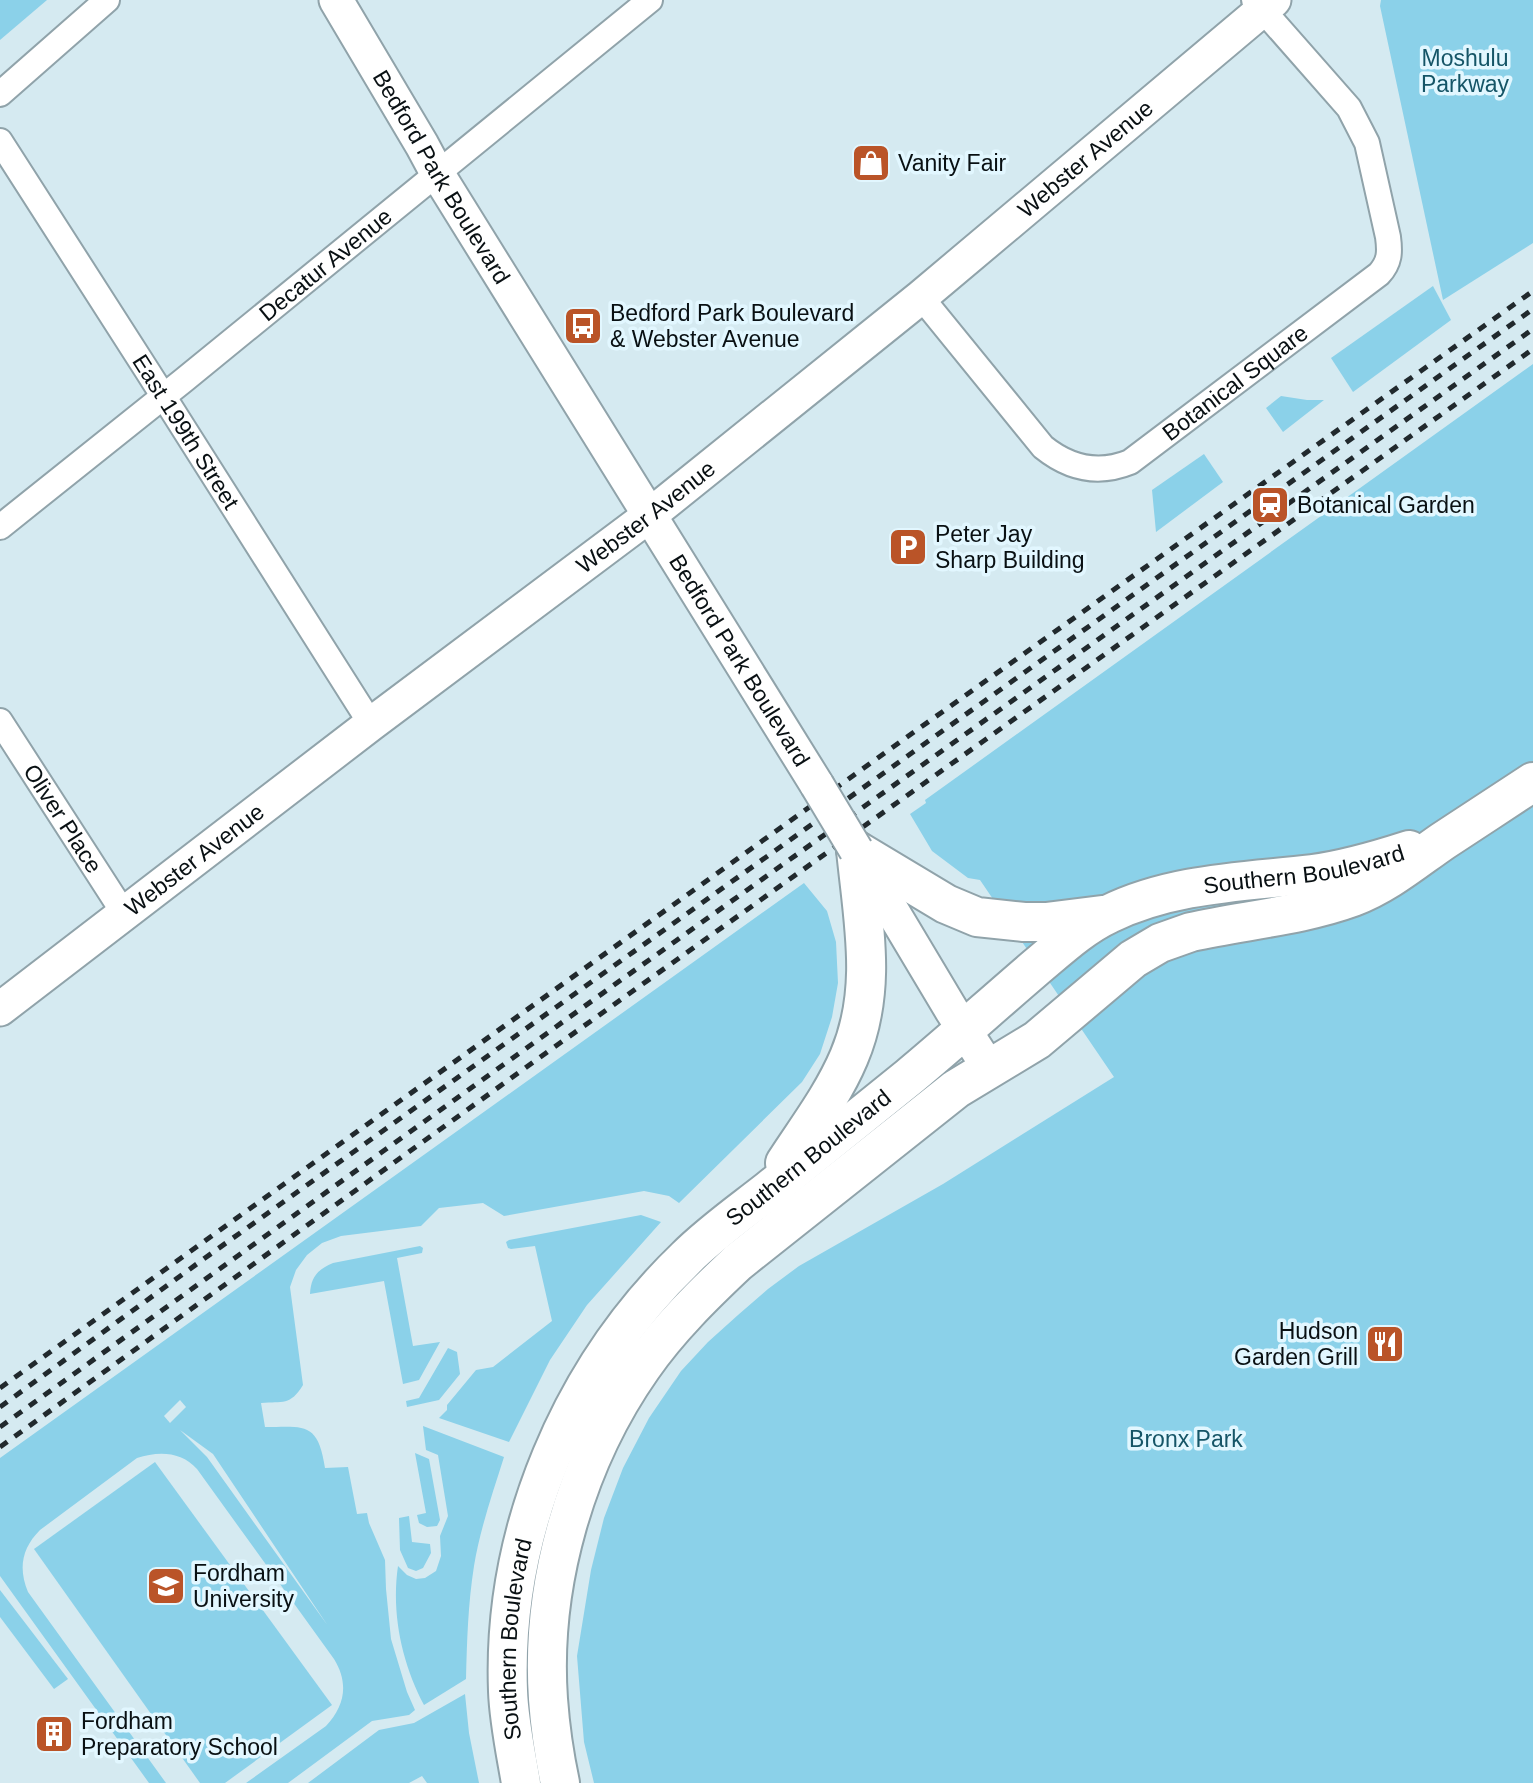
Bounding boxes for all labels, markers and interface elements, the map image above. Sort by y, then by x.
park label: Moshulu Parkway [1421,45,1510,97]
street label: Bedford Park Boulevard [368,65,515,288]
street label: Webster Avenue [1013,95,1158,223]
shop icon: Vanity Fair [850,142,892,184]
place label: Vanity Fair [898,150,1007,176]
street label: Decatur Avenue [254,203,397,326]
place label: Bedford Park Boulevard & Webster Avenue [610,300,854,352]
bus stop icon: Bedford Park Boulevard & Webster Avenue [562,305,604,347]
street label: Botanical Square [1157,320,1313,446]
street label: East 199th Street [127,350,245,514]
street label: Webster Avenue [571,455,720,578]
station icon: Botanical Garden [1249,484,1291,526]
place label: Botanical Garden [1297,492,1475,518]
place label: Peter Jay Sharp Building [935,521,1085,573]
parking icon: Peter Jay Sharp Building [887,526,929,568]
street label: Bedford Park Boulevard [664,550,815,771]
street label: Oliver Place [18,759,107,878]
street label: Webster Avenue [120,798,269,921]
street label: Southern Boulevard [1201,839,1407,899]
street label: Southern Boulevard [721,1084,896,1231]
place label: Hudson Garden Grill [1234,1318,1358,1370]
restaurant icon: Hudson Garden Grill [1364,1323,1406,1365]
park label: Bronx Park [1129,1426,1243,1452]
street label: Southern Boulevard [495,1536,537,1742]
place label: Fordham University [193,1560,294,1612]
school or university icon: Fordham University [145,1565,187,1607]
place label: Fordham Preparatory School [81,1708,278,1760]
building icon: Fordham Preparatory School [33,1713,75,1755]

